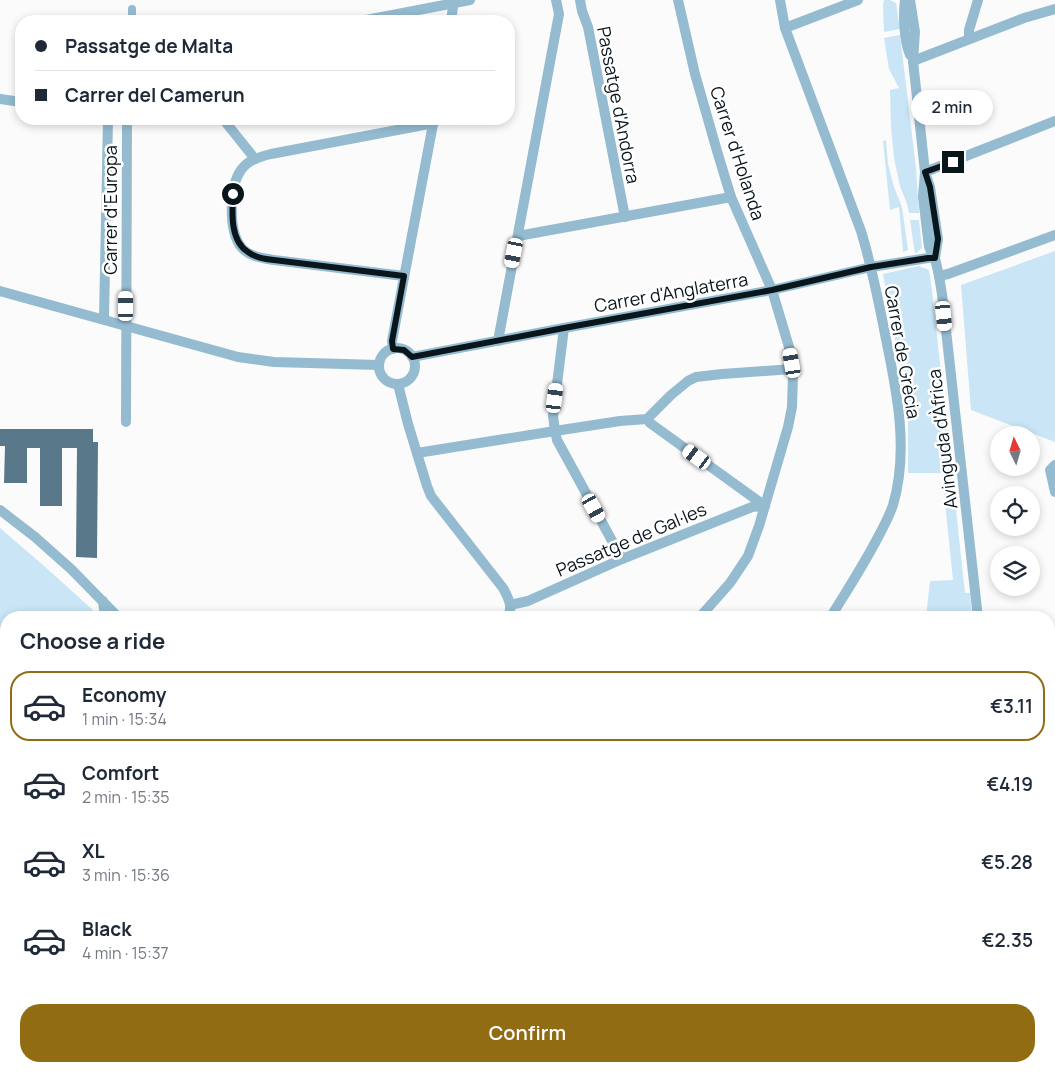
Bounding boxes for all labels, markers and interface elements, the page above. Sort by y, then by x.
street label: Passatge d'Andorra [592,24,646,186]
text: Passatge de Malta [65,33,233,59]
text: Carrer del Camerun [65,82,245,108]
street label: Carrer d'Holanda [705,83,771,223]
callout: 2 min [912,90,994,124]
text: 2 min [932,96,972,118]
street label: Carrer d'Europa [98,145,122,275]
route end [942,151,964,173]
route start [222,183,244,205]
car [503,237,524,269]
street label: Carrer d'Anglaterra [592,267,750,317]
street label: Carrer de Grècia [879,284,927,420]
car [118,291,133,321]
car [934,300,953,332]
car [782,347,801,379]
street label: Avinguda d'Àfrica [922,368,962,510]
car [545,382,564,414]
north arrow [990,426,1040,476]
map controls [990,426,1040,596]
car [680,442,713,472]
button: locate [990,486,1040,536]
car [580,491,607,525]
street label: Passatge de Gal·les [552,496,710,582]
button: layers [990,546,1040,596]
text: Choose a ride [20,626,165,656]
text: Economy [82,682,166,708]
icon: car [22,684,67,729]
text: €3.11 [990,693,1033,719]
text: 1 min · 15:34 [82,708,167,730]
text: Comfort [82,760,159,786]
icon: car [22,762,67,807]
text: €4.19 [987,771,1033,797]
text: 2 min · 15:35 [82,786,170,808]
text: XL [82,838,105,864]
icon: car [22,840,67,885]
text: €5.28 [981,849,1033,875]
text: 3 min · 15:36 [82,864,170,886]
text: Black [82,916,131,942]
icon: car [22,918,67,963]
text: €2.35 [982,927,1033,953]
text: 4 min · 15:37 [82,942,169,964]
button: Confirm [20,1004,1035,1062]

